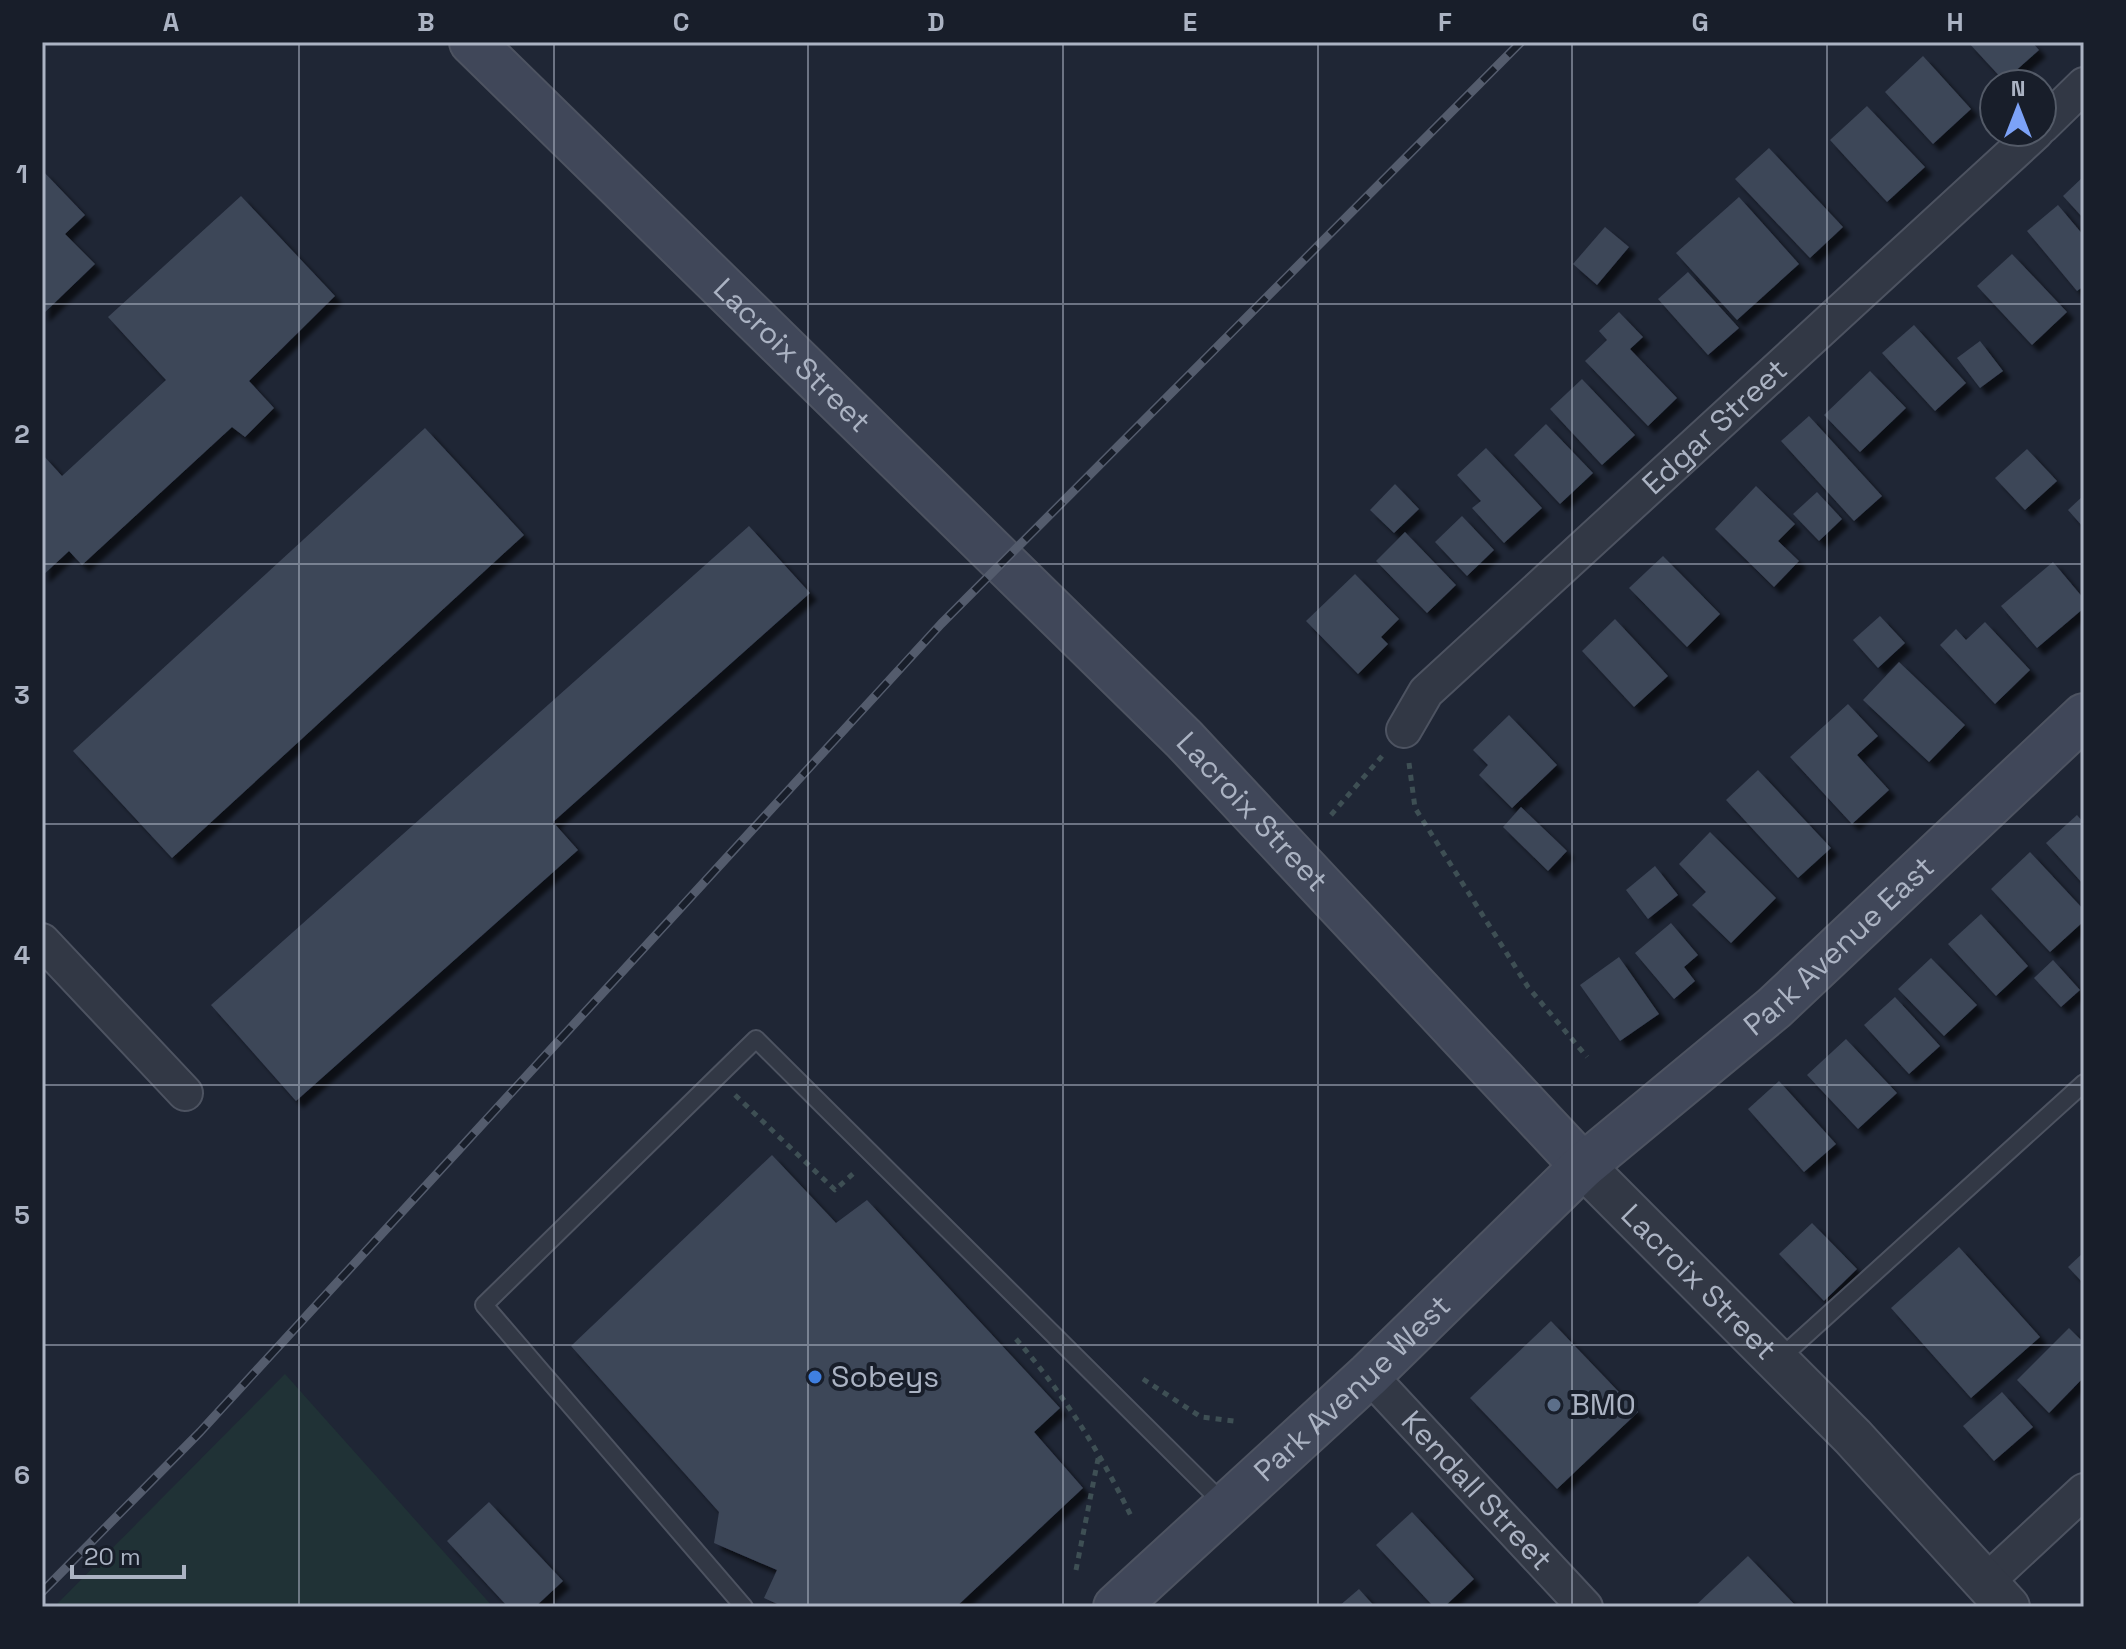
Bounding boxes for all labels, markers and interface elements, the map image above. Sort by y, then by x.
text: A [163,5,180,39]
text: B [417,5,435,39]
text: C [673,5,689,39]
text: D [927,5,945,39]
text: E [1183,5,1197,39]
text: F [1438,5,1452,39]
text: G [1691,5,1709,39]
text: H [1946,5,1964,39]
north arrow [1978,68,2058,148]
text: N [2011,74,2025,102]
text: 1 [16,157,28,191]
street label: Lacroix Street [706,269,879,441]
street label: Edgar Street [1634,350,1795,503]
text: 2 [14,417,30,451]
text: 3 [14,678,30,712]
street label: Lacroix Street [1168,723,1337,900]
street label: Park Avenue East [1735,847,1942,1044]
text: 4 [14,938,30,972]
street label: Lacroix Street [1613,1195,1785,1368]
text: 5 [14,1198,30,1232]
street label: Park Avenue West [1245,1286,1459,1490]
place label: Sobeys [831,1357,939,1396]
marker: Sobeys [806,1368,824,1386]
place label: BMO [1570,1385,1636,1424]
marker: BMO [1545,1396,1563,1414]
street label: Kendall Street [1393,1402,1561,1578]
text: 6 [14,1458,30,1492]
scale bar [72,1529,184,1579]
text: 20 m [84,1541,141,1572]

